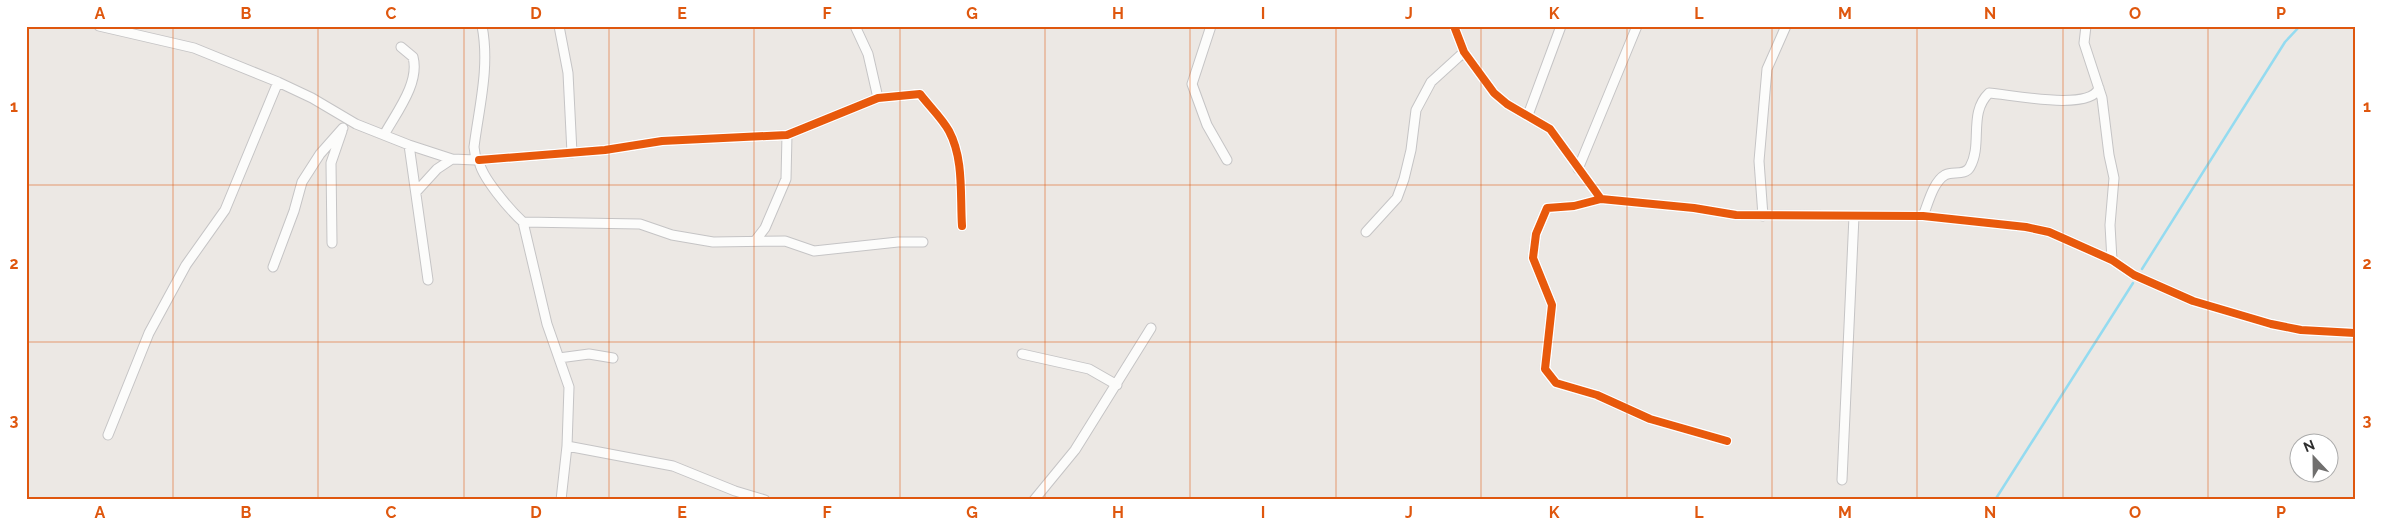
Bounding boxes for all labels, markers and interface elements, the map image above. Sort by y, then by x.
text: A [95,4,106,23]
text: B [241,4,252,23]
text: C [386,4,397,23]
text: D [530,4,542,23]
text: E [677,4,687,23]
text: F [822,4,832,23]
text: G [966,4,978,23]
text: H [1112,4,1124,23]
text: I [1261,4,1265,23]
text: J [1405,4,1413,23]
text: K [1549,4,1560,23]
text: L [1694,4,1704,23]
text: M [1838,4,1852,23]
text: N [1984,4,1996,23]
text: O [2129,4,2141,23]
text: P [2276,4,2286,23]
text: 1 [10,97,18,116]
text: 1 [2363,97,2371,116]
text: 2 [9,254,19,273]
text: 2 [2362,254,2372,273]
text: 3 [10,411,19,430]
text: 3 [2363,411,2372,430]
north arrow [2288,434,2338,484]
text: N [2301,437,2317,455]
text: A [95,503,106,522]
text: B [241,503,252,522]
text: C [386,503,397,522]
text: D [530,503,542,522]
text: E [677,503,687,522]
text: F [822,503,832,522]
text: G [966,503,978,522]
text: H [1112,503,1124,522]
text: I [1261,503,1265,522]
text: J [1405,503,1413,522]
text: K [1549,503,1560,522]
text: L [1694,503,1704,522]
text: M [1838,503,1852,522]
text: N [1984,503,1996,522]
text: O [2129,503,2141,522]
text: P [2276,503,2286,522]

